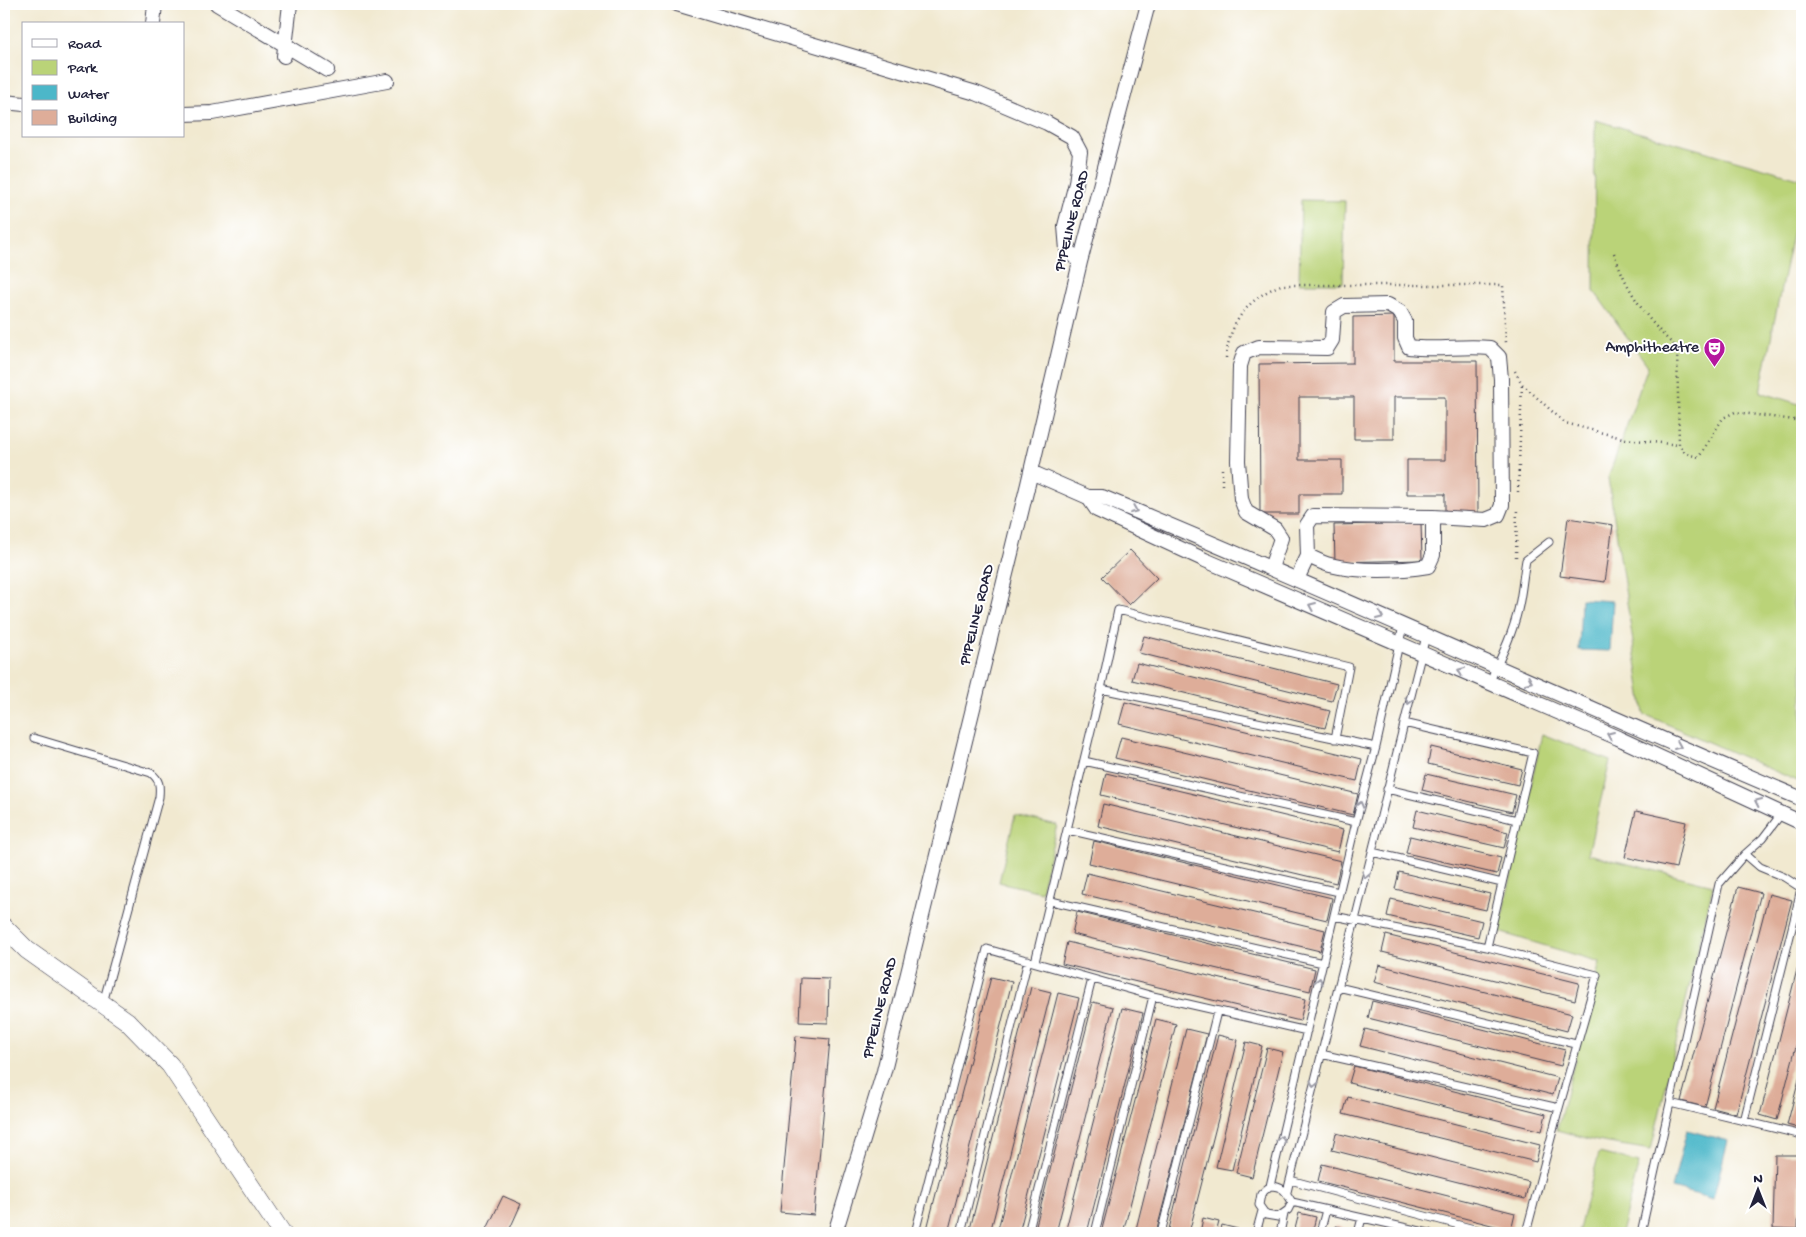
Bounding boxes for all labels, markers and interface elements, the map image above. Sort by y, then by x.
legend [22,22,185,138]
text: Road [68,36,102,54]
text: Park [67,60,98,78]
text: Water [68,86,110,104]
text: Building [67,110,117,128]
street label: PIPELINE ROAD [1051,168,1095,274]
theatre icon: Amphitheatre [1703,336,1727,367]
place label: Amphitheatre [1606,339,1700,358]
one-way arrow [1129,503,1138,514]
street label: PIPELINE ROAD [956,562,1000,668]
one-way arrow [1308,602,1317,613]
one-way arrow [1375,609,1384,620]
one-way arrow [1457,666,1466,677]
one-way arrow [1524,675,1533,686]
one-way arrow [1404,696,1415,705]
one-way arrow [1606,730,1615,741]
one-way arrow [1673,740,1682,751]
one-way arrow [1754,798,1763,809]
one-way arrow [1355,802,1365,810]
one-way arrow [1361,871,1372,880]
street label: PIPELINE ROAD [859,955,903,1061]
one-way arrow [1313,976,1324,985]
one-way arrow [1309,1080,1320,1089]
one-way arrow [1275,1134,1286,1143]
north arrow [1734,1164,1784,1214]
text: N [1753,1171,1763,1188]

